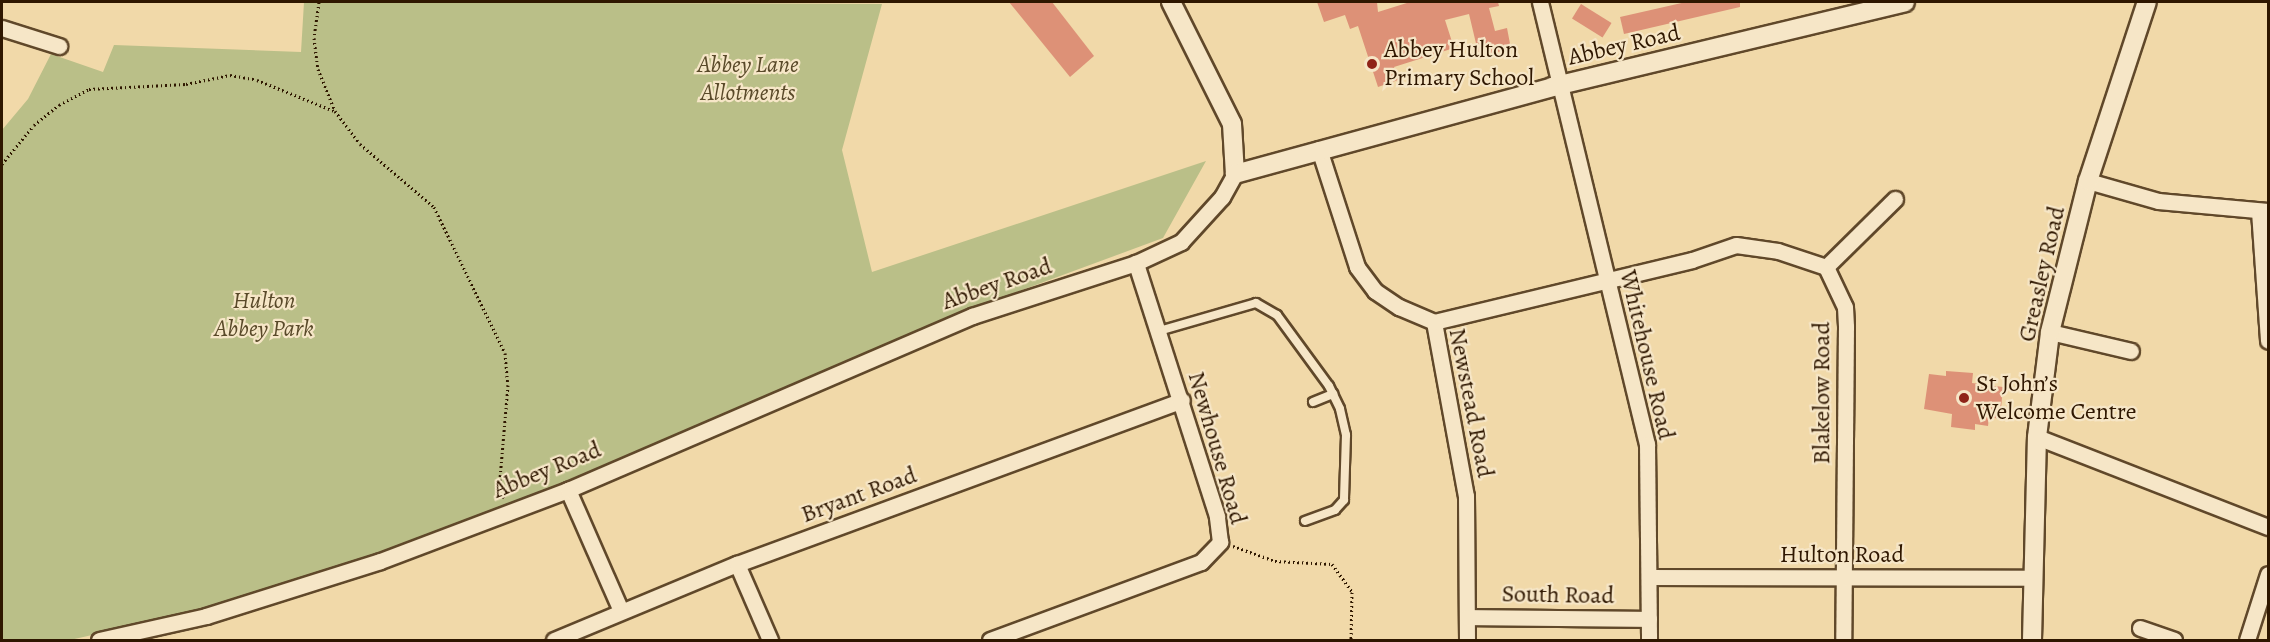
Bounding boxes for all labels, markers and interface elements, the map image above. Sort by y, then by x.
street label: Abbey Road [1565,18,1683,72]
place label: Abbey Hulton Primary School [1384,36,1534,92]
park label: Abbey Lane Allotments [697,51,799,107]
marker: Abbey Hulton Primary School [1365,57,1379,71]
street label: Greasley Road [2012,203,2072,345]
street label: Abbey Road [938,252,1056,316]
street label: Whitehouse Road [1613,267,1681,443]
park label: Hulton Abbey Park [214,287,314,343]
street label: Blakelow Road [1808,322,1836,464]
street label: Newstead Road [1442,326,1500,480]
street label: Newhouse Road [1181,368,1253,528]
place label: St John’s Welcome Centre [1976,370,2136,426]
marker: St John’s Welcome Centre [1957,391,1971,405]
street label: Abbey Road [489,435,605,505]
street label: Bryant Road [797,461,921,529]
street label: Hulton Road [1780,541,1904,569]
street label: South Road [1501,580,1615,610]

